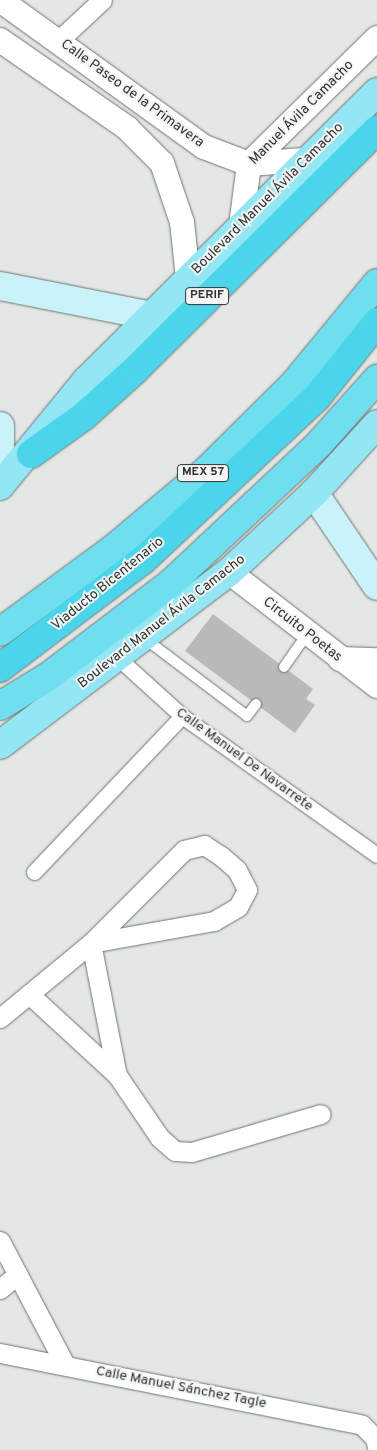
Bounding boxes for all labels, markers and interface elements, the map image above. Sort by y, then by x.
street label: Calle Paseo de la Primavera [57,36,207,152]
street label: Manuel Ávila Camacho [246,57,358,169]
street label: Boulevard Manuel Ávila Camacho [189,120,347,278]
road number: PERIF [184,286,230,306]
road number: MEX 57 [177,463,229,482]
street label: Viaducto Bicentenario [49,534,167,634]
street label: Boulevard Manuel Ávila Camacho [75,551,249,693]
street label: Circuito Poetas [259,594,345,666]
street label: Calle Manuel De Navarrete [172,705,316,815]
street label: Calle Manuel Sánchez Tagle [94,1363,268,1413]

